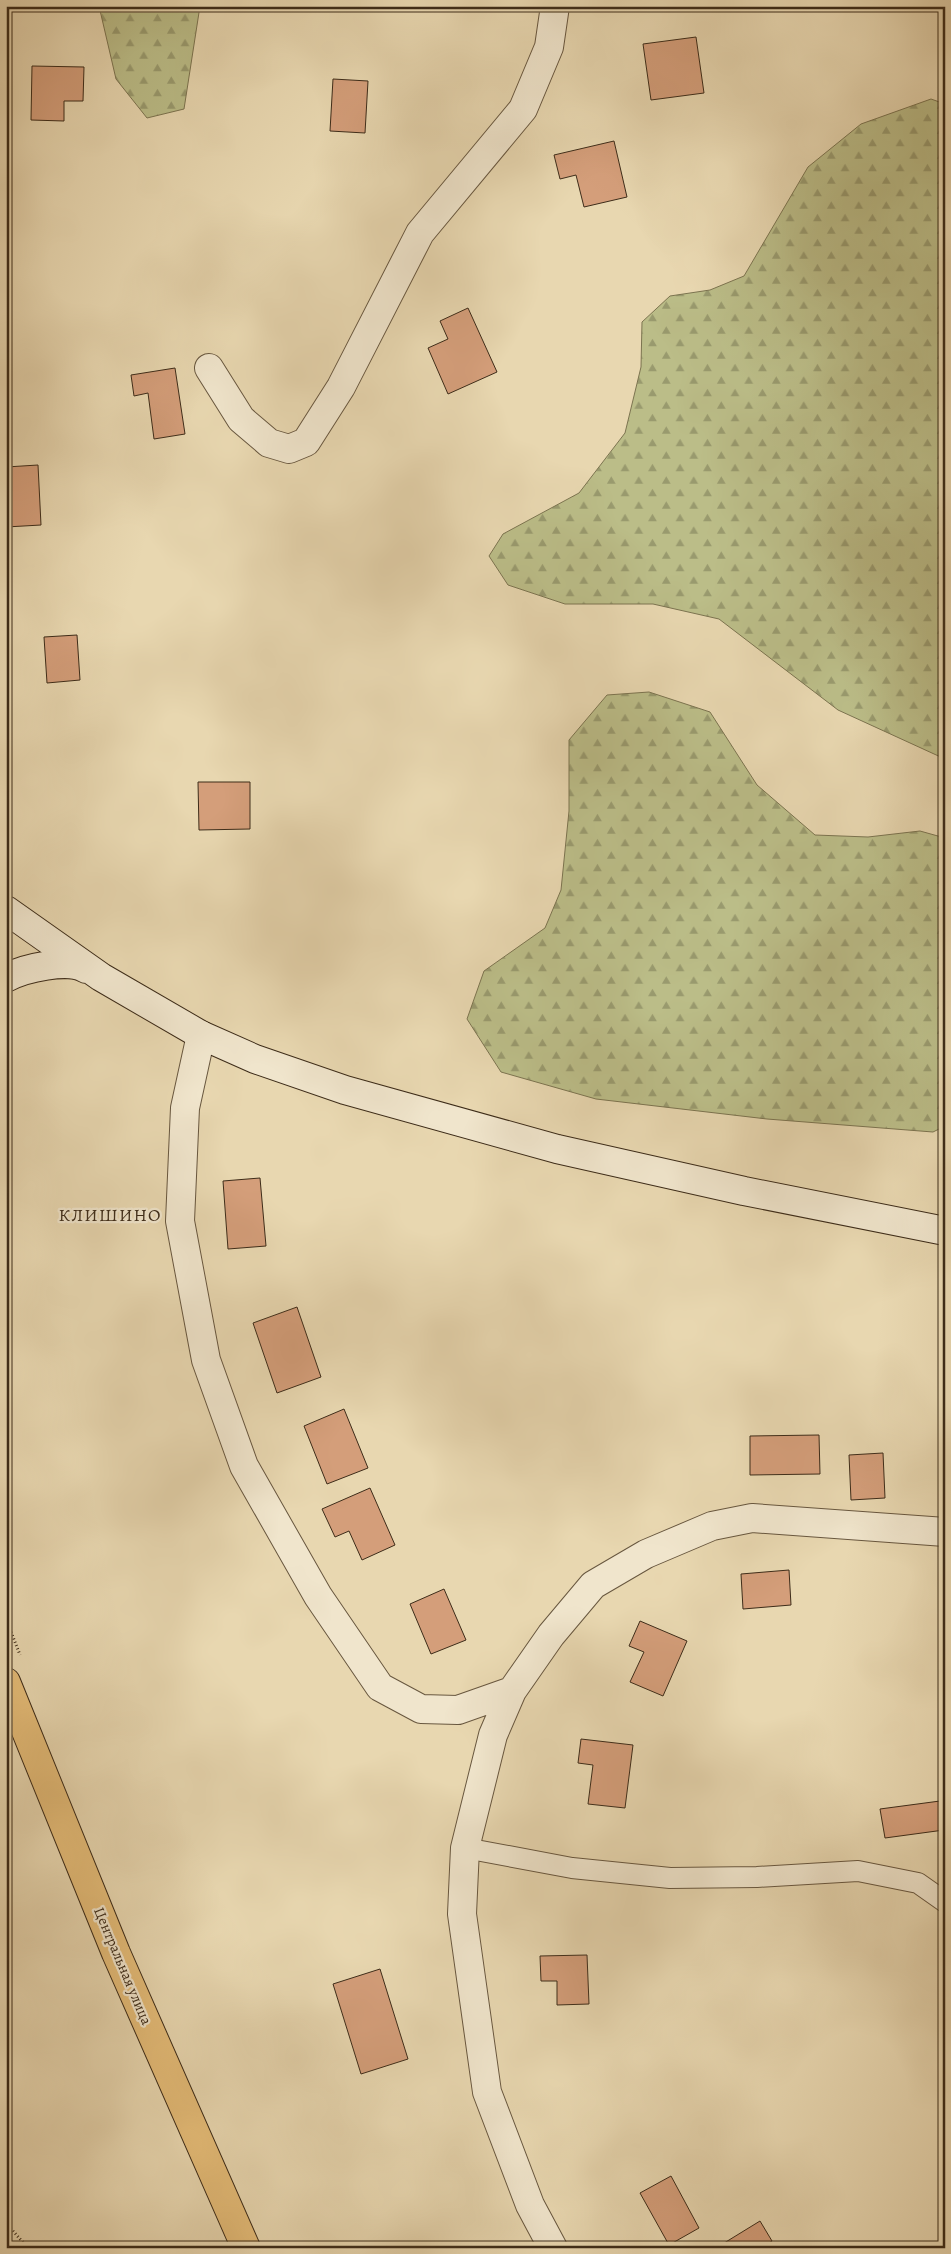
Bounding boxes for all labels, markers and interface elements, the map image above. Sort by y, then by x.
district label: КЛИШИНО [58,1203,162,1227]
street label: Центральная улица [89,1904,157,2028]

